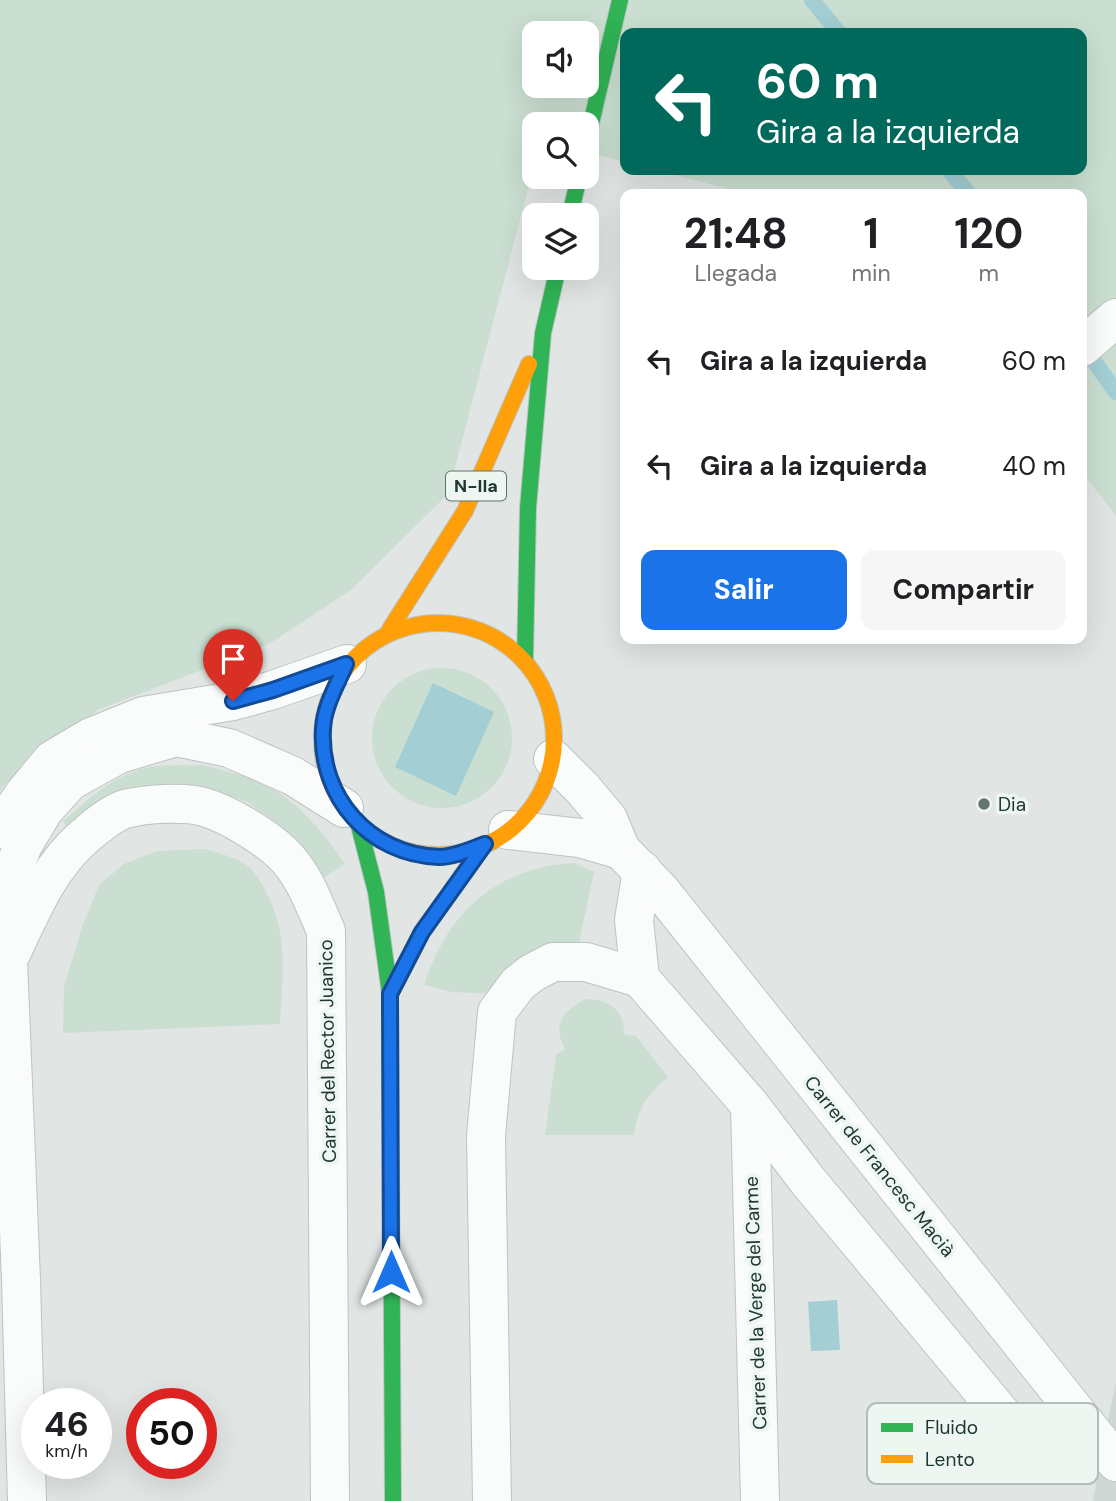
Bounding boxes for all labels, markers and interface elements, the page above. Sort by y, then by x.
map controls [522,21,599,280]
button: sound [522,21,599,98]
text: 60 m [756,49,879,113]
icon: left [641,56,732,147]
text: Gira a la izquierda [756,111,1020,153]
button: search [522,112,599,189]
button: layers [522,203,599,280]
text: 21:48 [684,206,788,261]
text: 1 [863,206,879,261]
text: 120 [954,206,1023,261]
text: Llegada [694,258,777,288]
text: min [851,258,891,288]
text: m [979,258,999,288]
icon: left [641,342,679,380]
text: Gira a la izquierda [700,344,927,378]
text: 60 m [1002,344,1066,378]
icon: left [641,447,679,485]
text: Gira a la izquierda [700,449,927,483]
text: 40 m [1002,449,1066,483]
road number: N-IIa [446,472,506,500]
button: Salir [641,550,847,630]
button: Compartir [861,550,1066,630]
pin [203,629,263,701]
icon: arrive [214,640,252,678]
place label: Dia [998,792,1026,817]
marker: Dia [976,796,992,812]
street label: Carrer del Rector Juanico [313,939,342,1163]
street label: Carrer de Francesc Macià [799,1071,960,1262]
street label: Carrer de la Verge del Carme [739,1176,772,1430]
position arrow [354,1235,428,1309]
speed limit sign: 50 [126,1388,217,1479]
text: 46 [44,1401,89,1447]
legend [867,1403,1098,1484]
text: Fluido [925,1415,978,1440]
text: km/h [45,1439,88,1463]
text: Lento [925,1447,975,1472]

